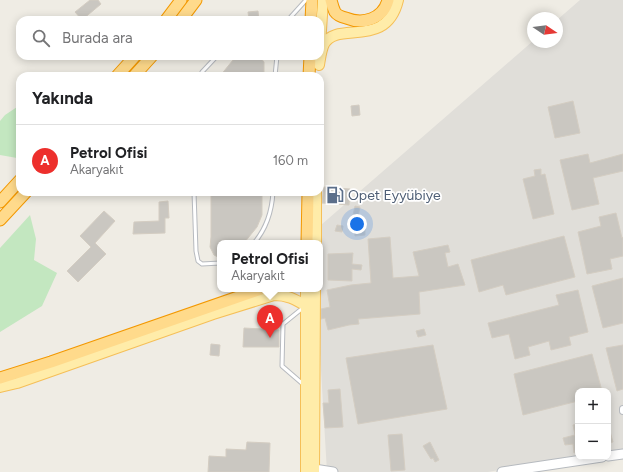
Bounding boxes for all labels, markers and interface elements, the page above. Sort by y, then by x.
north arrow [527,12,563,48]
search box [16,16,324,60]
icon: search [30,27,52,49]
text: Burada ara [62,29,133,47]
text: Yakında [32,88,93,108]
text: Petrol Ofisi [70,144,147,162]
text: A [40,153,50,168]
text: 160 m [273,153,308,168]
text: Akaryakıt [70,162,124,177]
fuel station icon: Opet Eyyübiye [325,185,345,205]
place label: Opet Eyyübiye [348,187,441,204]
your location [347,214,367,234]
popup [217,240,323,292]
text: Petrol Ofisi [231,250,309,268]
text: Akaryakıt [231,268,285,283]
pin: A [257,305,283,338]
map controls [575,388,611,460]
button: + [575,388,611,424]
button: − [575,424,611,460]

